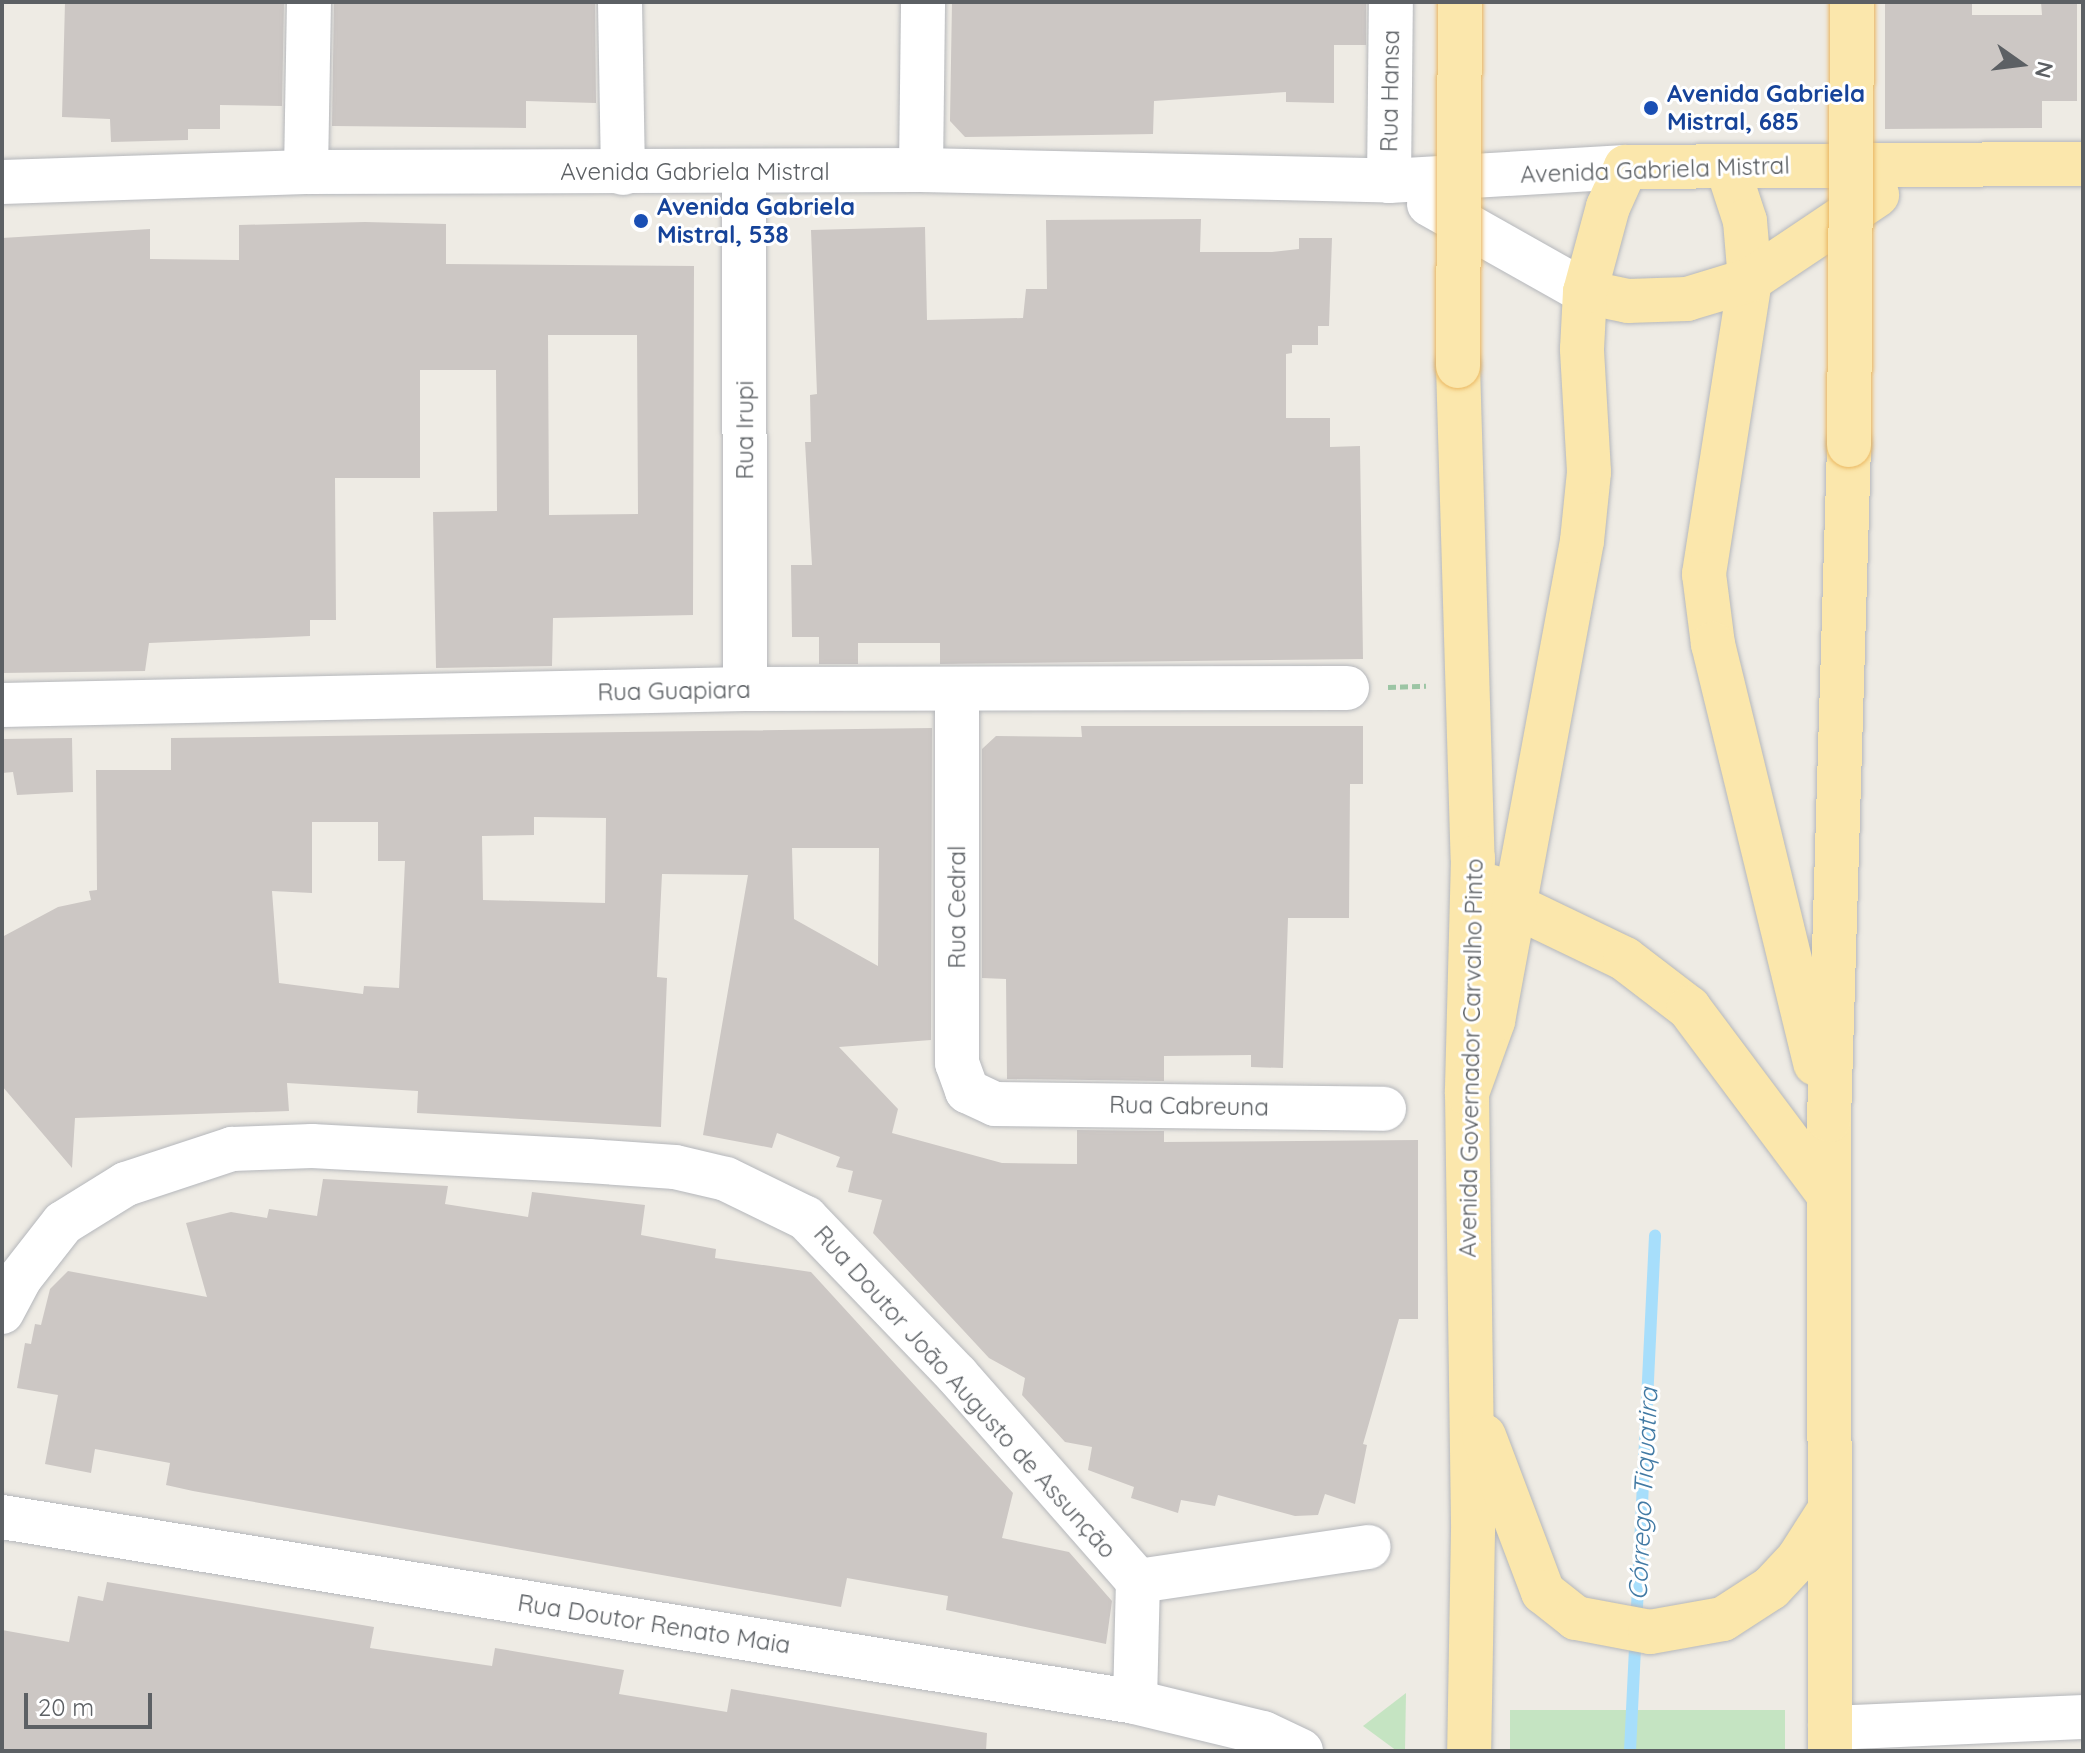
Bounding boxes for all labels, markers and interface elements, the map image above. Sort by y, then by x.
north arrow [1981,24,2061,104]
street label: Rua Hansa [1375,30,1405,152]
text: N [2029,59,2060,81]
place label: Avenida Gabriela Mistral, 685 [1667,80,1865,136]
marker: Avenida Gabriela Mistral, 685 [1642,99,1660,117]
street label: Avenida Gabriela Mistral [1520,151,1790,189]
street label: Avenida Gabriela Mistral [560,158,830,186]
place label: Avenida Gabriela Mistral, 538 [657,193,855,249]
marker: Avenida Gabriela Mistral, 538 [632,212,650,230]
street label: Rua Irupi [731,380,759,480]
street label: Rua Guapiara [597,675,751,707]
street label: Rua Cedral [943,845,971,969]
street label: Avenida Governador Carvalho Pinto [1453,858,1489,1258]
street label: Rua Cabreuna [1109,1090,1269,1122]
street label: Rua Doutor João Augusto de Assunção [808,1220,1122,1564]
water label: Córrego Tiquatira [1622,1387,1664,1601]
street label: Rua Doutor Renato Maia [516,1588,792,1660]
scale bar [28,1677,156,1727]
text: 20 m [38,1692,94,1722]

